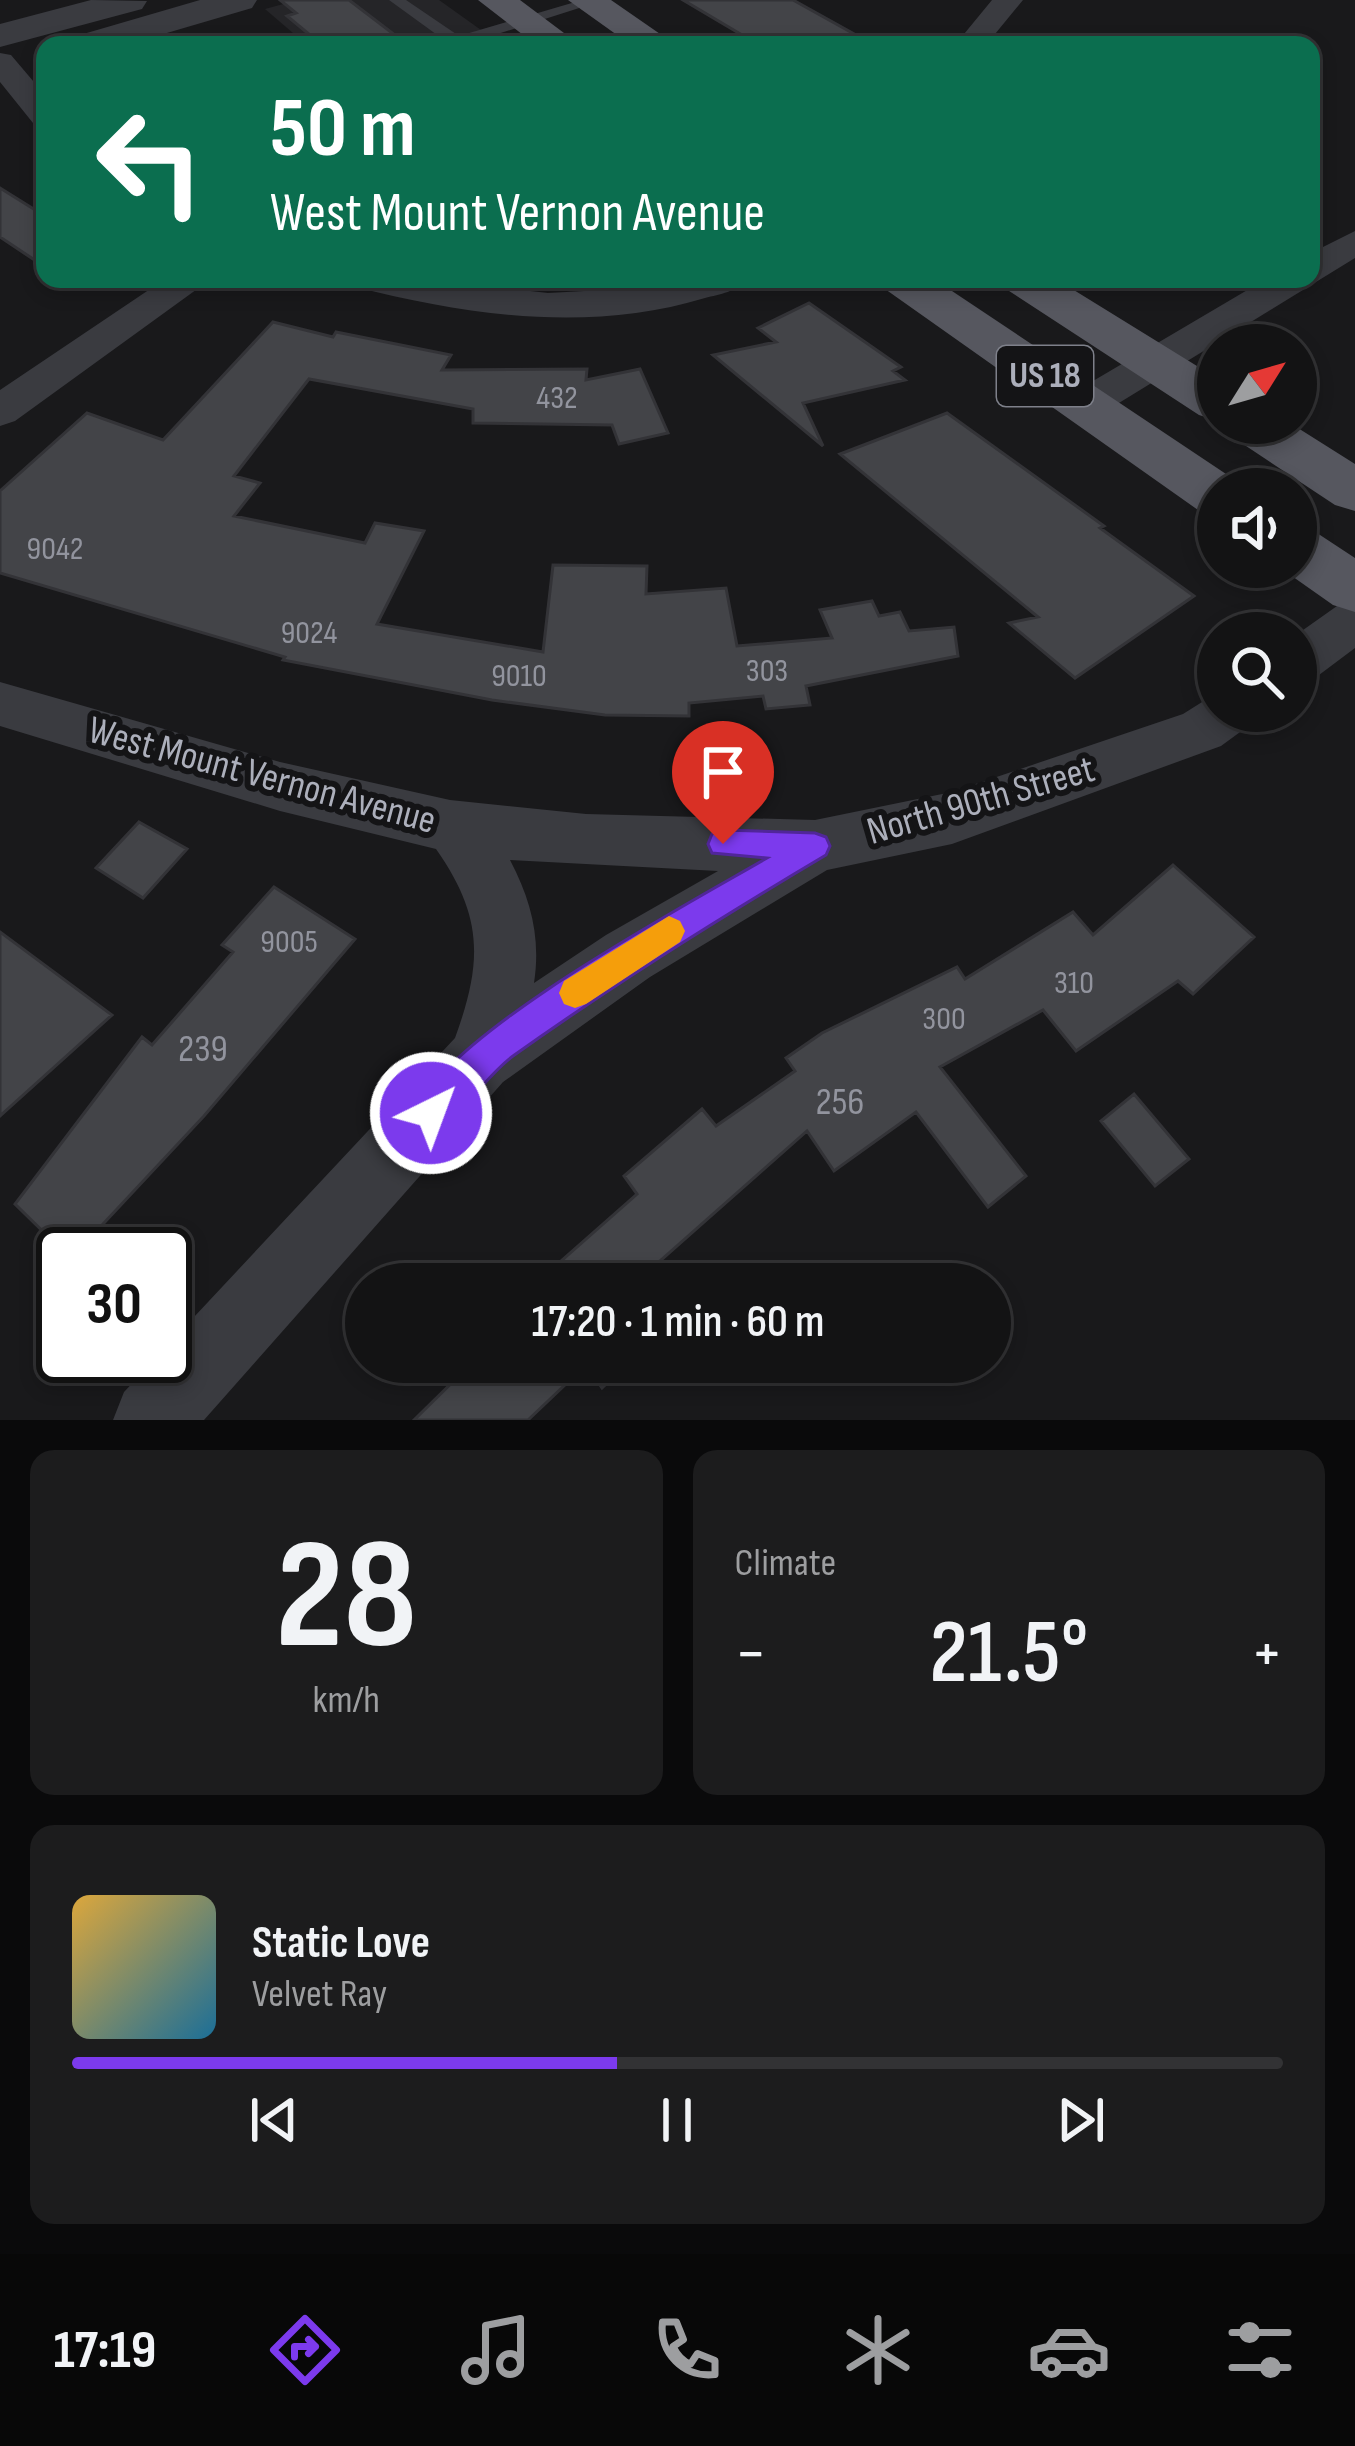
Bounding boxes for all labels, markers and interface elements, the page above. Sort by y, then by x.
text: 50 m [270,79,416,180]
icon: left [72,84,228,240]
text: West Mount Vernon Avenue [270,181,765,246]
north arrow [1197,324,1317,444]
map controls [1197,324,1317,732]
road number: US 18 [997,346,1093,406]
house number: 432 [536,378,578,418]
button: sound [1197,468,1317,588]
house number: 9042 [27,529,83,569]
button: search [1197,612,1317,732]
house number: 9024 [281,613,337,653]
house number: 303 [746,651,788,691]
house number: 9010 [491,656,547,696]
street label: West Mount Vernon Avenue [83,707,441,845]
pin [672,721,774,844]
icon: arrive [690,739,756,805]
street label: North 90th Street [862,746,1100,856]
house number: 9005 [260,922,318,962]
house number: 310 [1054,963,1094,1003]
house number: 300 [922,999,966,1039]
house number: 239 [178,1026,228,1073]
position arrow [368,1050,494,1176]
house number: 256 [816,1079,864,1126]
speed limit sign: 30 [36,1227,192,1383]
text: 17:20 · 1 min · 60 m [532,1295,824,1350]
text: 28 [275,1505,417,1692]
text: Climate [735,1540,836,1587]
text: 21.5° [929,1600,1088,1708]
text: − [735,1615,767,1694]
text: + [1251,1615,1283,1694]
text: km/h [313,1677,380,1724]
text: Static Love [252,1916,430,1971]
text: Velvet Ray [252,1971,387,2018]
icon: previous [241,2087,307,2153]
icon: pause [644,2087,710,2153]
icon: next [1048,2087,1114,2153]
icon: directions [263,2308,347,2392]
icon: music [454,2308,538,2392]
icon: phone [645,2308,729,2392]
icon: climate [836,2308,920,2392]
icon: car [1027,2308,1111,2392]
icon: filters [1218,2308,1302,2392]
text: 17:19 [53,2318,156,2383]

